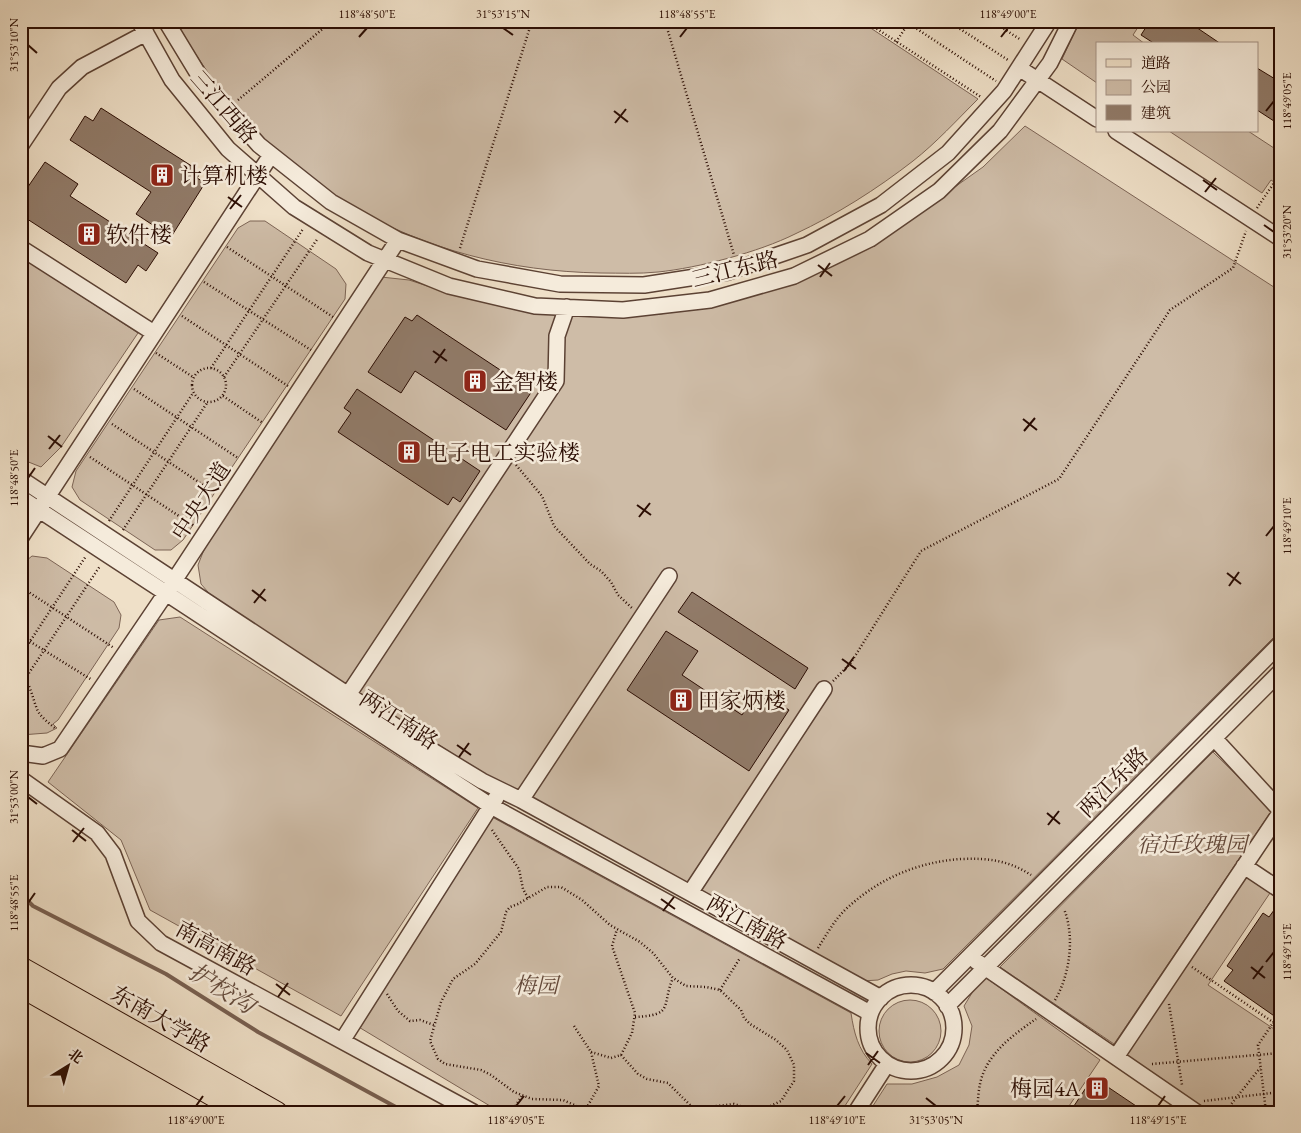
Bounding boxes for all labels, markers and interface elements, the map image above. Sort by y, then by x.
text: 118°48'50"E [339,6,396,22]
text: 31°53'15"N [476,6,530,22]
text: 118°48'55"E [659,6,716,22]
text: 118°49'00"E [980,6,1037,22]
text: 31°53'10"N [6,18,22,72]
legend [1096,42,1258,132]
text: 道路 [1141,53,1171,72]
street label: 三江西路 [184,64,264,150]
text: 118°49'05"E [1279,72,1295,129]
text: 公园 [1141,77,1171,96]
text: 建筑 [1141,103,1171,122]
place label: 计算机楼 [180,161,268,190]
building icon: 计算机楼 [149,162,175,188]
text: 31°53'20"N [1279,205,1295,259]
place label: 软件楼 [106,220,172,249]
building icon: 软件楼 [76,221,102,247]
street label: 三江东路 [689,244,781,294]
place label: 金智楼 [492,367,558,396]
building icon: 金智楼 [462,368,488,394]
place label: 电子电工实验楼 [426,438,580,467]
building icon: 电子电工实验楼 [396,439,422,465]
text: 118°48'50"E [6,449,22,506]
street label: 中央大道 [165,456,237,546]
text: 118°49'10"E [1279,497,1295,554]
street label: 两江南路 [354,684,444,756]
place label: 田家炳楼 [698,686,786,715]
building icon: 田家炳楼 [668,687,694,713]
street label: 两江东路 [1072,741,1154,823]
text: 31°53'00"N [6,770,22,824]
park label: 宿迁玫瑰园 [1137,830,1250,859]
text: 118°48'55"E [6,874,22,931]
street label: 两江南路 [701,888,793,956]
street label: 南高南路 [170,914,262,982]
text: 118°49'15"E [1279,923,1295,980]
water label: 护校沟 [183,956,264,1022]
park label: 梅园 [514,971,561,1000]
street label: 东南大学路 [106,979,216,1059]
north arrow [42,1040,92,1090]
text: 北 [65,1044,87,1067]
place label: 梅园4A [1010,1074,1081,1103]
building icon: 梅园4A [1084,1075,1110,1101]
text: 118°49'00"E [168,1112,225,1128]
text: 118°49'05"E [488,1112,545,1128]
text: 118°49'10"E [809,1112,866,1128]
text: 31°53'05"N [909,1112,963,1128]
text: 118°49'15"E [1130,1112,1187,1128]

